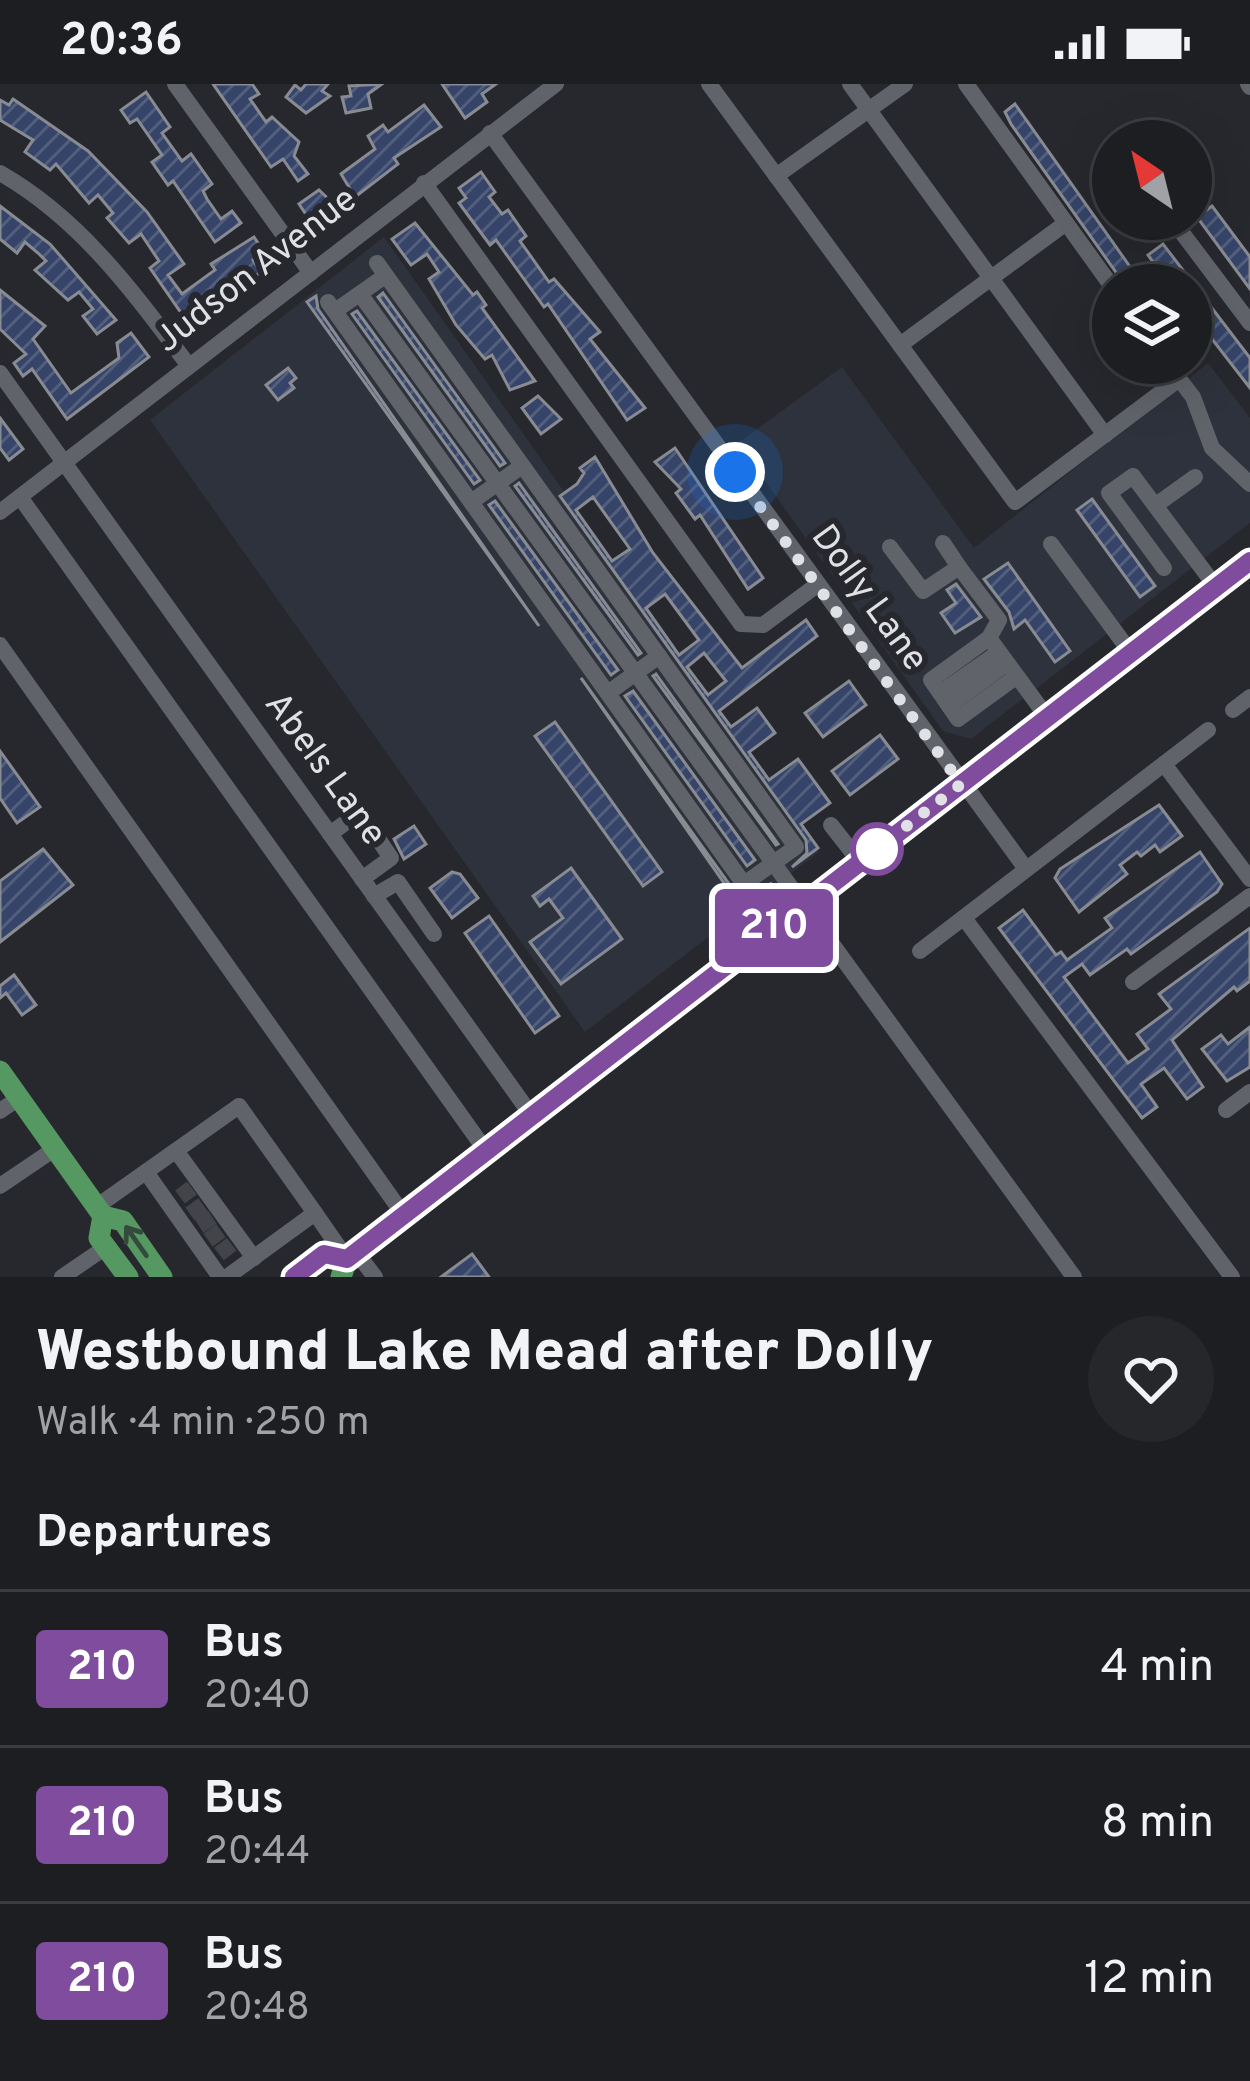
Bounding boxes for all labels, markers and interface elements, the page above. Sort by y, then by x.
text: 20:36 [60,14,183,71]
north arrow [1092,120,1212,240]
map controls [1092,120,1212,384]
street label: Judson Avenue [147,178,367,364]
button: layers [1092,264,1212,384]
your location [705,442,765,502]
street label: Dolly Lane [799,517,937,681]
street label: Abels Lane [253,684,395,856]
unlabelled marker [852,824,902,874]
line badge: 210 [705,889,843,967]
text: 210 [739,901,809,954]
one-way arrow [124,1224,149,1258]
button: heart [1088,1316,1214,1442]
text: Westbound Lake Mead after Dolly [36,1319,933,1391]
text: Walk · 4 min · 250 m [36,1400,369,1449]
text: Departures [36,1506,272,1563]
text: Bus [204,1616,284,1673]
text: 4 min [1101,1640,1214,1697]
text: 210 [67,1642,137,1695]
text: 20:40 [204,1673,311,1722]
text: Bus [204,1772,284,1829]
text: 8 min [1101,1796,1214,1853]
text: 210 [67,1798,137,1851]
text: 20:44 [204,1829,310,1878]
text: Bus [204,1928,284,1985]
text: 12 min [1084,1952,1214,2009]
text: 210 [67,1954,137,2007]
text: 20:48 [204,1985,310,2034]

